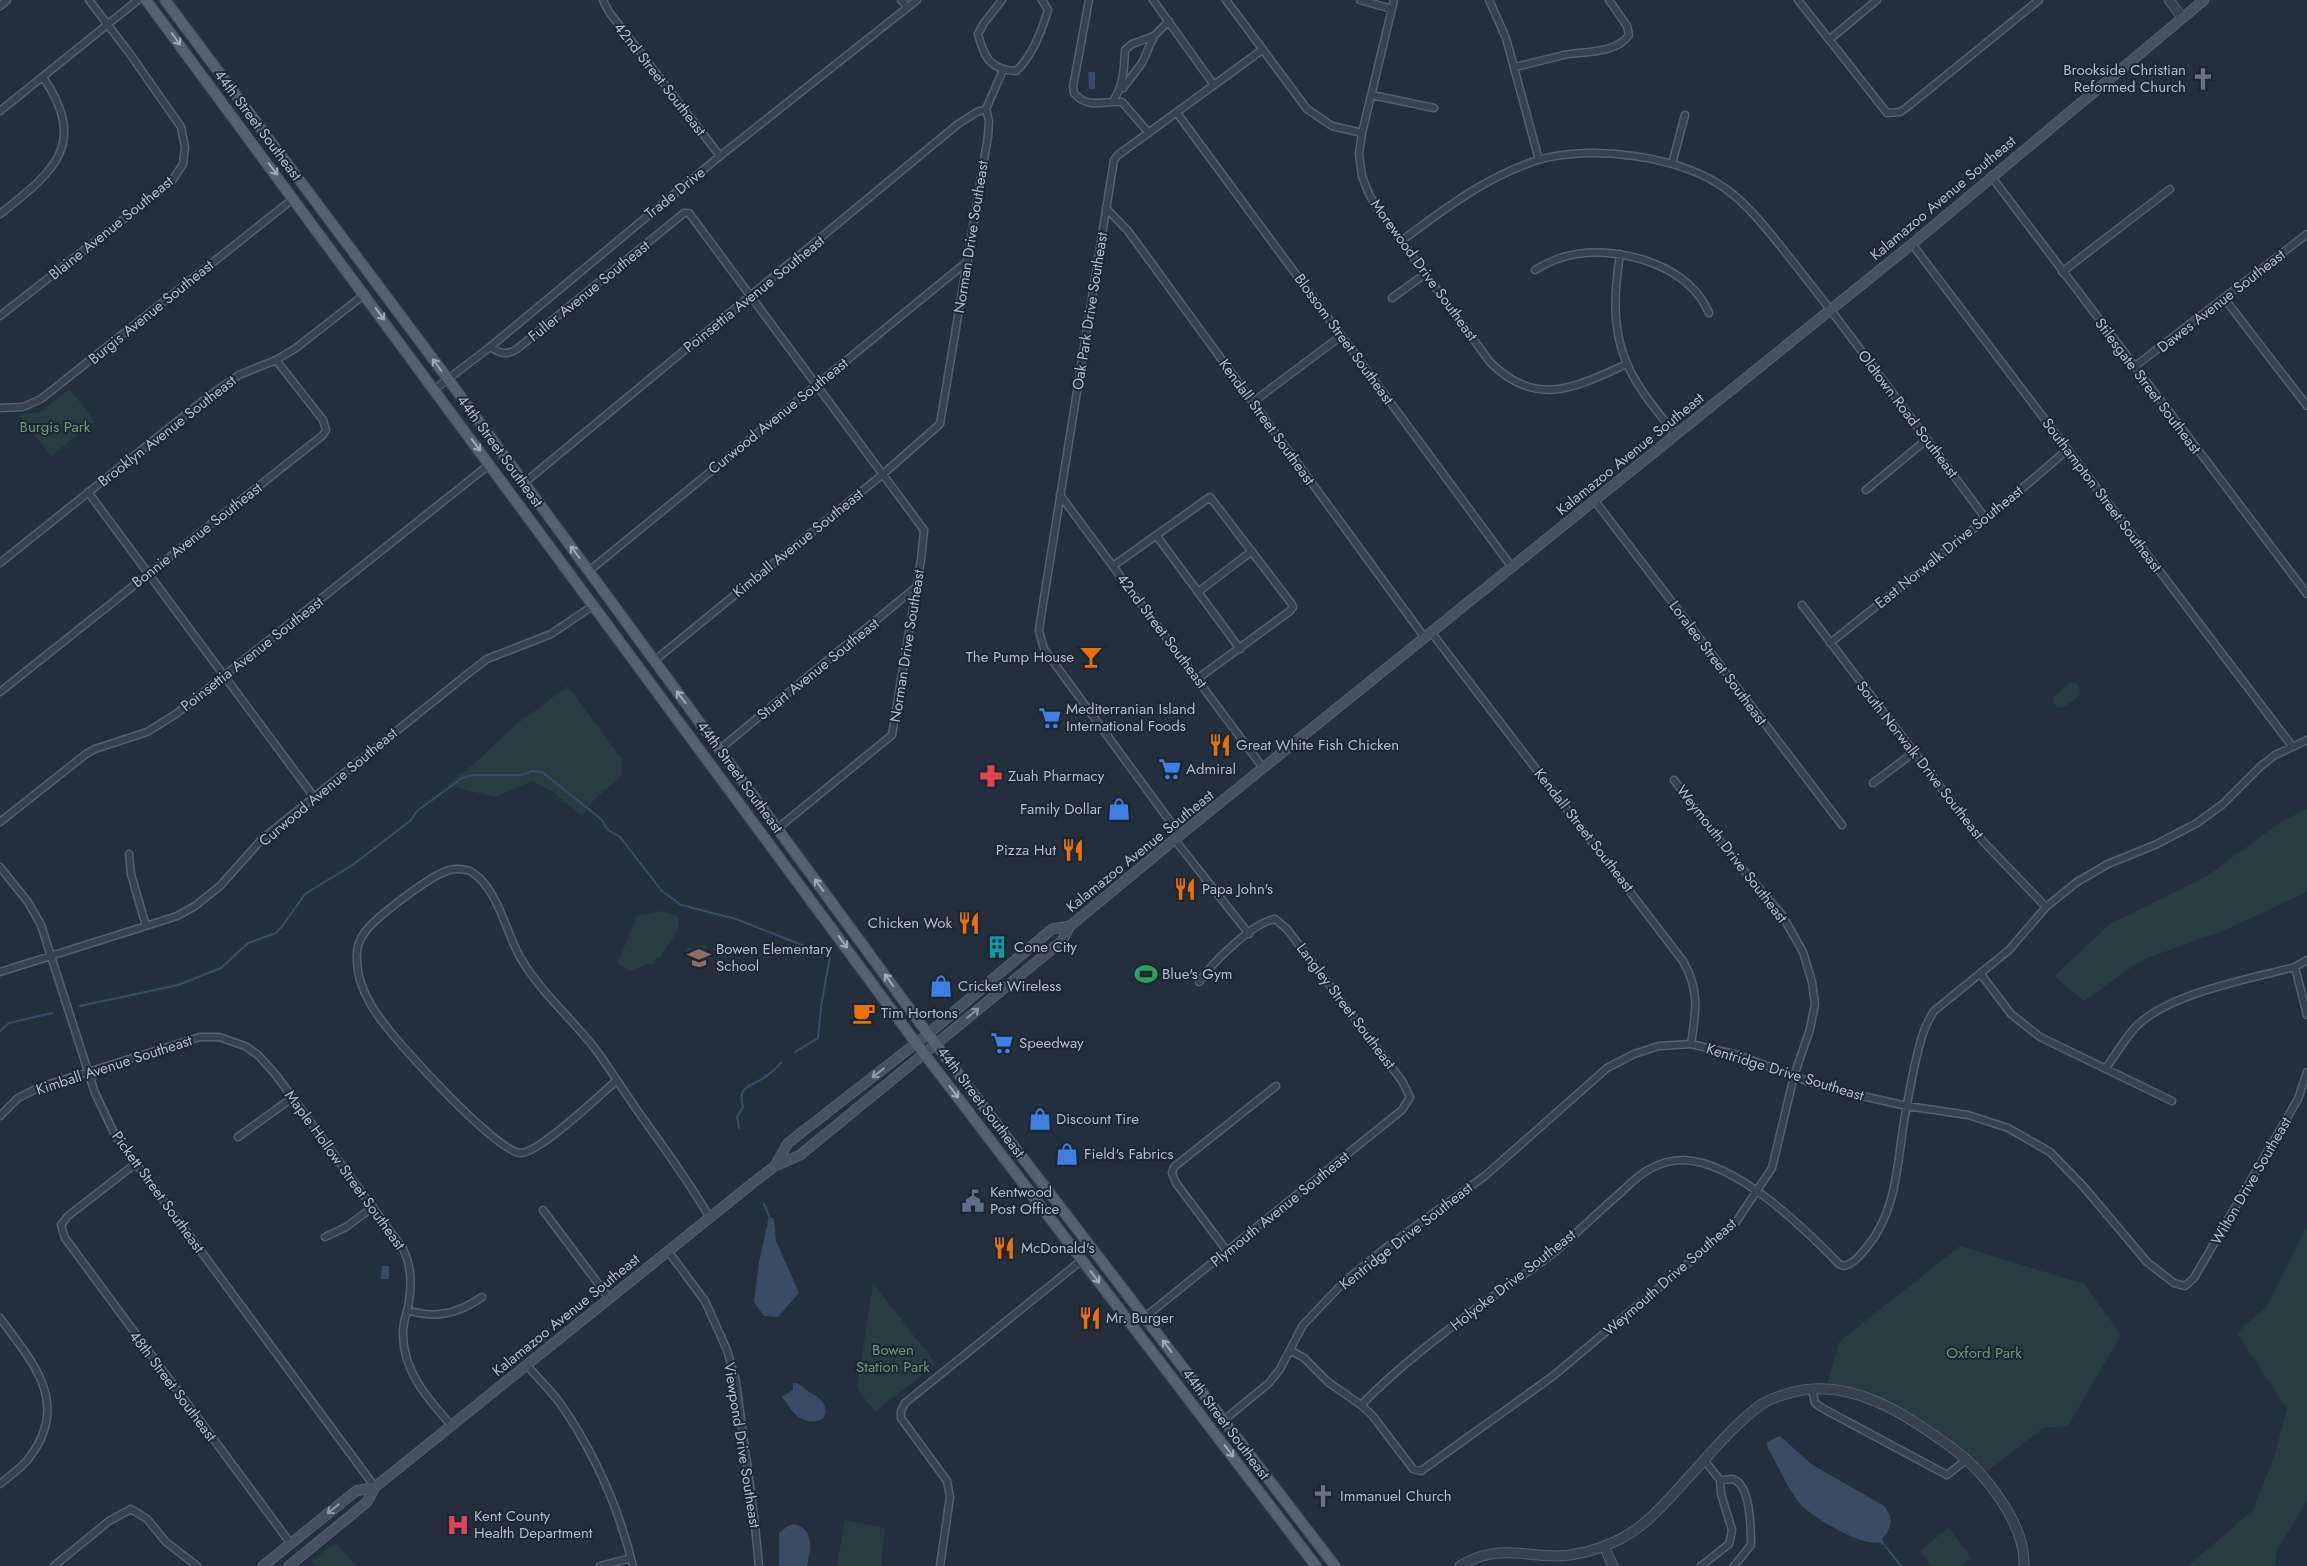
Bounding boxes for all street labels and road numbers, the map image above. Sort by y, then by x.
street label: 42nd Street Southeast [609,18,712,141]
street label: 44th Street Southeast [209,65,307,185]
street label: Kalamazoo Avenue Southeast [1865,130,2021,266]
street label: Norman Drive Southeast [948,159,994,315]
street label: Trade Drive [640,162,710,224]
street label: Blaine Avenue Southeast [44,171,178,285]
street label: Morewood Drive Southeast [1365,195,1483,346]
street label: Poinsettia Avenue Southeast [679,230,830,358]
street label: Oak Park Drive Southeast [1067,230,1113,392]
street label: Fuller Avenue Southeast [523,235,655,347]
street label: Dawes Avenue Southeast [2152,244,2290,358]
street label: Burgis Avenue Southeast [84,254,219,370]
street label: Blossom Street Southeast [1289,269,1399,409]
street label: Stilesgate Street Southeast [2090,313,2207,459]
street label: Oldtown Road Southeast [1853,345,1964,483]
street label: Curwood Avenue Southeast [703,352,853,480]
street label: Kendall Street Southeast [1214,354,1321,490]
street label: Brooklyn Avenue Southeast [93,370,241,492]
street label: Kalamazoo Avenue Southeast [1551,387,1709,521]
street label: 44th Street Southeast [452,390,549,512]
street label: Southampton Street Southeast [2037,413,2168,577]
street label: Bonnie Avenue Southeast [127,477,267,593]
street label: East Norwalk Drive Southeast [1870,480,2028,614]
street label: Kimball Avenue Southeast [728,483,868,603]
street label: Norman Drive Southeast [884,568,930,724]
street label: 42nd Street Southeast [1111,569,1213,693]
street label: Poinsettia Avenue Southeast [176,591,328,717]
street label: Loralee Street Southeast [1664,596,1773,730]
street label: Stuart Avenue Southeast [752,612,884,725]
street label: South Norwalk Drive Southeast [1851,676,1989,844]
street label: 44th Street Southeast [692,716,789,838]
street label: Curwood Avenue Southeast [254,722,402,852]
street label: Kendall Street Southeast [1529,764,1640,897]
street label: Weymouth Drive Southeast [1671,780,1793,928]
street label: Kalamazoo Avenue Southeast [1061,784,1219,918]
street label: Langley Street Southeast [1291,938,1401,1074]
street label: Kimball Avenue Southeast [33,1029,195,1101]
street label: Kentridge Drive Southeast [1703,1038,1867,1107]
street label: 44th Street Southeast [932,1042,1030,1162]
street label: Maple Hollow Street Southeast [279,1086,411,1255]
street label: Wilton Drive Southeast [2205,1113,2297,1249]
street label: Pickett Street Southeast [106,1127,210,1258]
street label: Plymouth Avenue Southeast [1206,1146,1355,1272]
street label: Kentridge Drive Southeast [1335,1177,1478,1295]
street label: Weymouth Drive Southeast [1599,1213,1742,1341]
street label: Holyoke Drive Southeast [1446,1224,1581,1336]
street label: Kalamazoo Avenue Southeast [487,1248,645,1382]
street label: 48th Street Southeast [124,1326,222,1446]
street label: Viewpond Drive Southeast [718,1361,766,1530]
street label: 44th Street Southeast [1177,1364,1275,1484]

